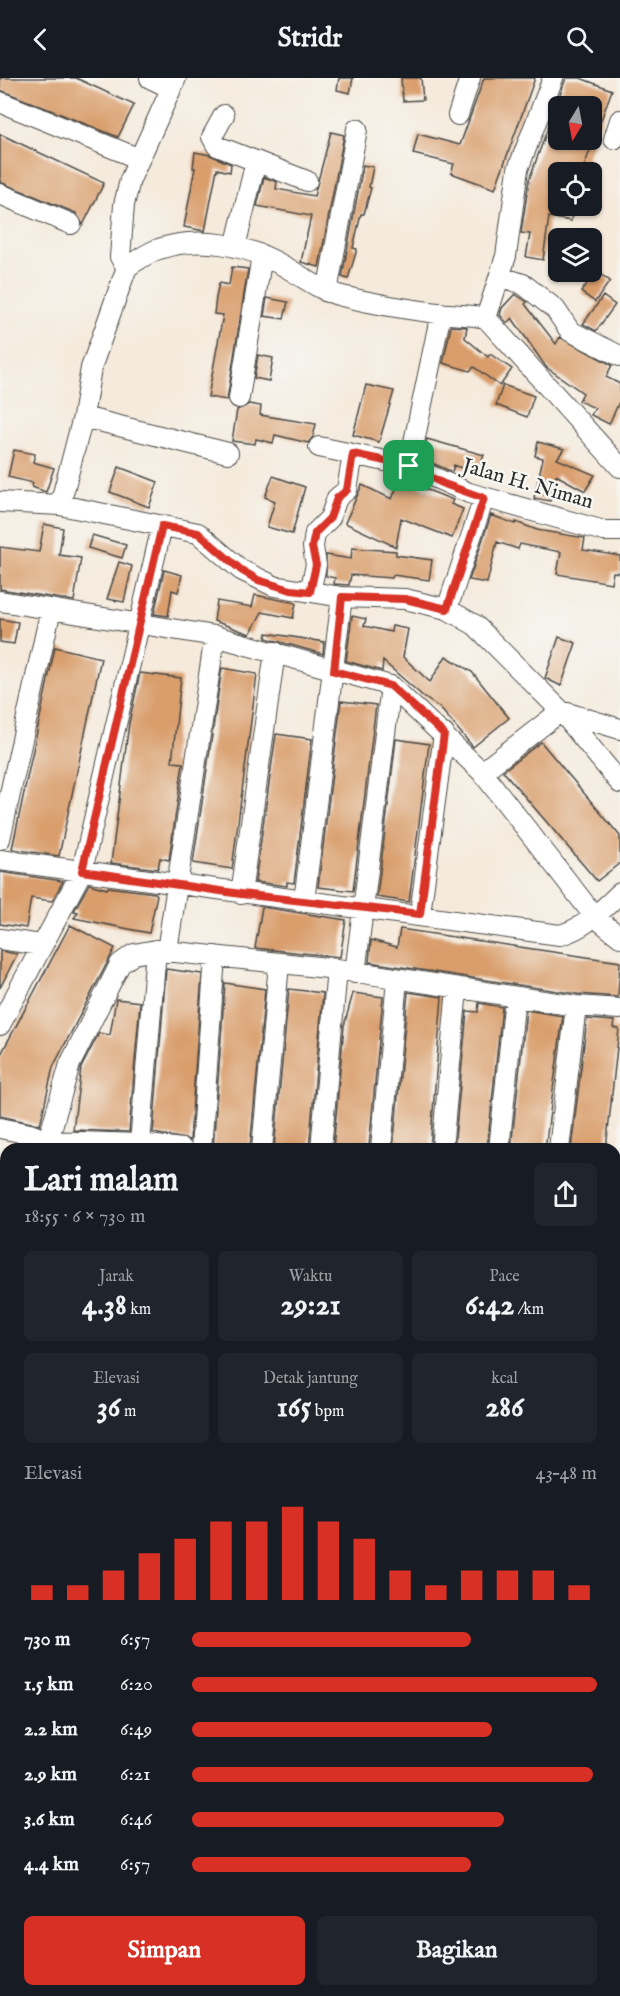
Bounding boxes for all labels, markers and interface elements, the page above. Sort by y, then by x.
text: Stridr [278,22,342,56]
icon: back [24,23,57,56]
icon: search [563,23,596,56]
north arrow [548,96,602,150]
map controls [548,96,602,282]
button: locate [548,162,602,216]
button: layers [548,228,602,282]
pin [383,440,434,491]
icon: arrive [392,449,425,482]
street label: Jalan H. Niman [457,452,596,516]
text: Lari malam [24,1160,178,1202]
button: share [534,1163,597,1226]
text: 18:55 · 6 × 730 m [24,1204,145,1229]
text: Jarak [99,1267,134,1287]
text: Waktu [289,1267,332,1287]
text: Pace [489,1267,520,1287]
text: 4.38 [82,1287,127,1325]
text: 29:21 [280,1287,341,1325]
text: 6:42 [465,1287,514,1325]
text: km [127,1300,151,1320]
text: /km [514,1300,544,1320]
text: Elevasi [93,1369,140,1389]
text: Detak jantung [263,1369,358,1389]
text: kcal [491,1369,518,1389]
text: 36 [97,1389,121,1427]
text: 165 [277,1389,311,1427]
text: 286 [485,1389,524,1427]
text: m [121,1402,136,1422]
text: bpm [311,1402,344,1422]
text: Elevasi [24,1461,82,1486]
text: 43–48 m [536,1461,597,1486]
text: 730 m [24,1627,70,1652]
text: 6:57 [120,1627,150,1652]
text: 1.5 km [24,1672,74,1697]
text: 6:20 [120,1672,153,1697]
text: 2.2 km [24,1717,78,1742]
text: 6:49 [120,1717,152,1742]
text: 2.9 km [24,1762,77,1787]
text: 6:21 [120,1762,151,1787]
text: 3.6 km [24,1807,75,1832]
text: 6:46 [120,1807,152,1832]
text: 4.4 km [24,1852,79,1877]
text: 6:57 [120,1852,150,1877]
button: Simpan [24,1916,305,1985]
button: Bagikan [317,1916,597,1985]

